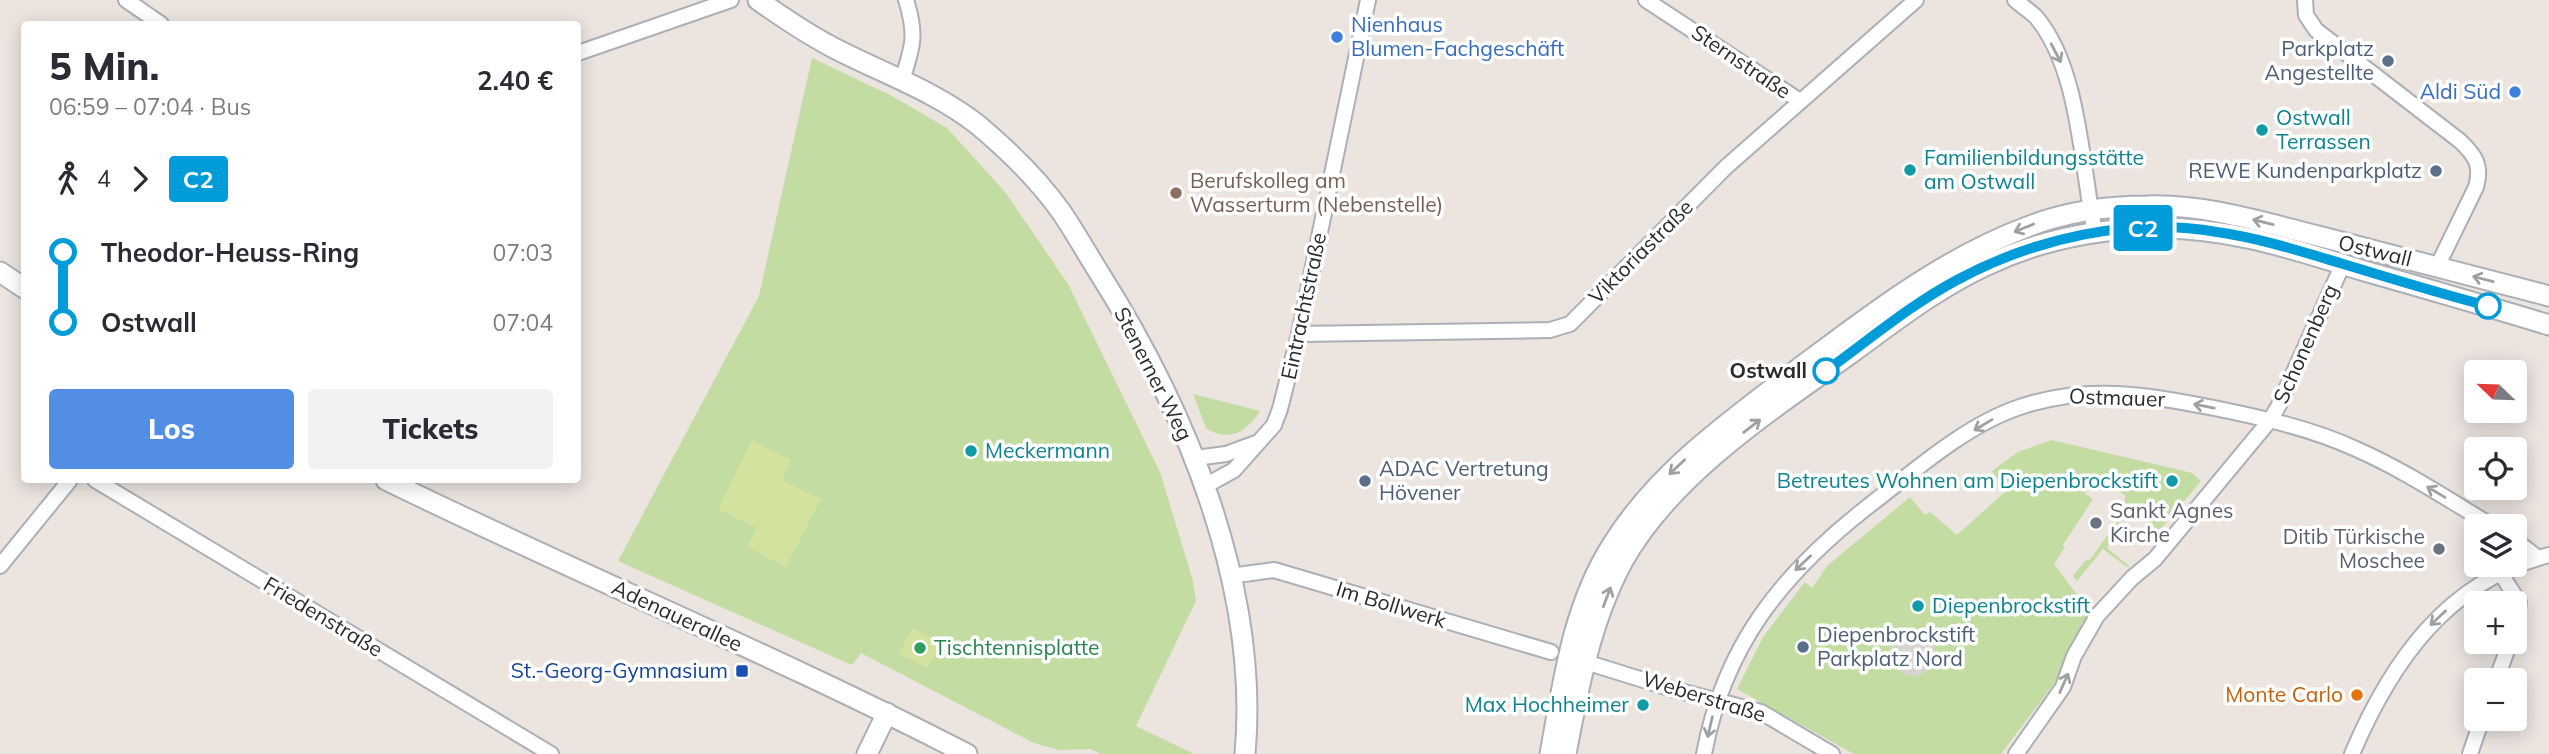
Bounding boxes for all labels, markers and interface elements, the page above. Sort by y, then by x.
place label: Nienhaus Blumen-Fachgeschäft [1351,11,1564,61]
street label: Sternstraße [1687,18,1796,104]
marker: Nienhaus Blumen-Fachgeschäft [1329,29,1345,45]
place label: Parkplatz Angestellte [2265,35,2374,85]
text: 5 Min. [49,42,159,90]
one-way arrow [2050,43,2064,63]
marker: Parkplatz Angestellte [2380,53,2396,69]
text: 2.40 € [477,64,553,97]
place label: Aldi Süd [2420,78,2501,104]
marker: Aldi Süd [2507,84,2523,100]
text: 06:59 – 07:04 · Bus [49,92,251,121]
place label: Ostwall Terrassen [2276,104,2371,154]
marker: Ostwall Terrassen [2254,122,2270,138]
place label: Familienbildungsstätte am Ostwall [1924,144,2144,194]
place label: REWE Kundenparkplatz [2188,157,2422,183]
icon: walk [49,160,87,198]
icon: forward [121,160,159,198]
marker: Familienbildungsstätte am Ostwall [1902,162,1918,178]
marker: REWE Kundenparkplatz [2428,163,2444,179]
text: 4 [97,164,111,193]
text: C2 [183,164,214,194]
place label: Berufskolleg am Wasserturm (Nebenstelle) [1190,167,1443,217]
marker: Berufskolleg am Wasserturm (Nebenstelle) [1168,185,1184,201]
street label: Viktoriastraße [1583,194,1698,309]
line badge: C2 [2112,205,2174,251]
text: C2 [2128,213,2158,243]
one-way arrow [2252,215,2274,228]
one-way arrow [2014,223,2036,236]
street label: Ostwall [2336,228,2415,272]
street label: Eintrachtstraße [1275,230,1331,382]
text: Theodor-Heuss-Ring [101,236,359,269]
text: 07:03 [493,238,553,267]
one-way arrow [2472,271,2494,284]
street label: Schonenberg [2267,280,2343,407]
unlabelled marker [2475,293,2501,319]
street label: Stenerner Weg [1109,303,1199,445]
text: Ostwall [101,306,197,339]
text: 07:04 [493,308,553,337]
place label: Ostwall [1730,357,1807,383]
marker: Ostwall [1813,358,1839,384]
north arrow [2464,360,2527,424]
map controls [2464,360,2527,731]
street label: Ostmauer [2069,382,2166,412]
button: Los [49,389,294,469]
button: Tickets [308,389,553,469]
one-way arrow [2193,399,2215,413]
one-way arrow [1743,418,1761,434]
one-way arrow [1974,418,1994,432]
place label: Meckermann [985,437,1110,463]
button: locate [2464,437,2527,500]
marker: Meckermann [963,443,979,459]
place label: ADAC Vertretung Hövener [1379,455,1549,505]
one-way arrow [1668,459,1686,475]
place label: Betreutes Wohnen am Diepenbrockstift [1777,467,2158,493]
marker: ADAC Vertretung Hövener [1357,473,1373,489]
marker: Betreutes Wohnen am Diepenbrockstift [2164,473,2180,489]
one-way arrow [2426,485,2446,499]
place label: Sankt Agnes Kirche [2110,497,2234,547]
button: layers [2464,514,2527,577]
marker: Sankt Agnes Kirche [2088,515,2104,531]
place label: Ditib Türkische Moschee [2283,523,2425,573]
marker: Ditib Türkische Moschee [2431,541,2447,557]
one-way arrow [1795,555,1812,572]
street label: Friedenstraße [259,570,388,662]
street label: Adenauerallee [608,574,747,657]
street label: Im Bollwerk [1333,575,1450,633]
one-way arrow [1602,587,1615,609]
button: + [2464,591,2527,654]
place label: Diepenbrockstift [1932,592,2090,618]
marker: Diepenbrockstift [1910,598,1926,614]
one-way arrow [2430,609,2447,626]
place label: Diepenbrockstift Parkplatz Nord [1817,621,1975,671]
place label: Tischtennisplatte [934,634,1099,660]
marker: Diepenbrockstift Parkplatz Nord [1795,639,1811,655]
marker: Tischtennisplatte [912,640,928,656]
place label: St.-Georg-Gymnasium [511,657,728,683]
marker: St.-Georg-Gymnasium [734,663,750,679]
street label: Weberstraße [1639,665,1769,727]
button: − [2464,668,2527,731]
one-way arrow [2058,673,2071,694]
place label: Monte Carlo [2225,681,2343,707]
marker: Monte Carlo [2349,687,2365,703]
place label: Max Hochheimer [1465,691,1629,717]
marker: Max Hochheimer [1635,697,1651,713]
one-way arrow [1702,715,1716,738]

